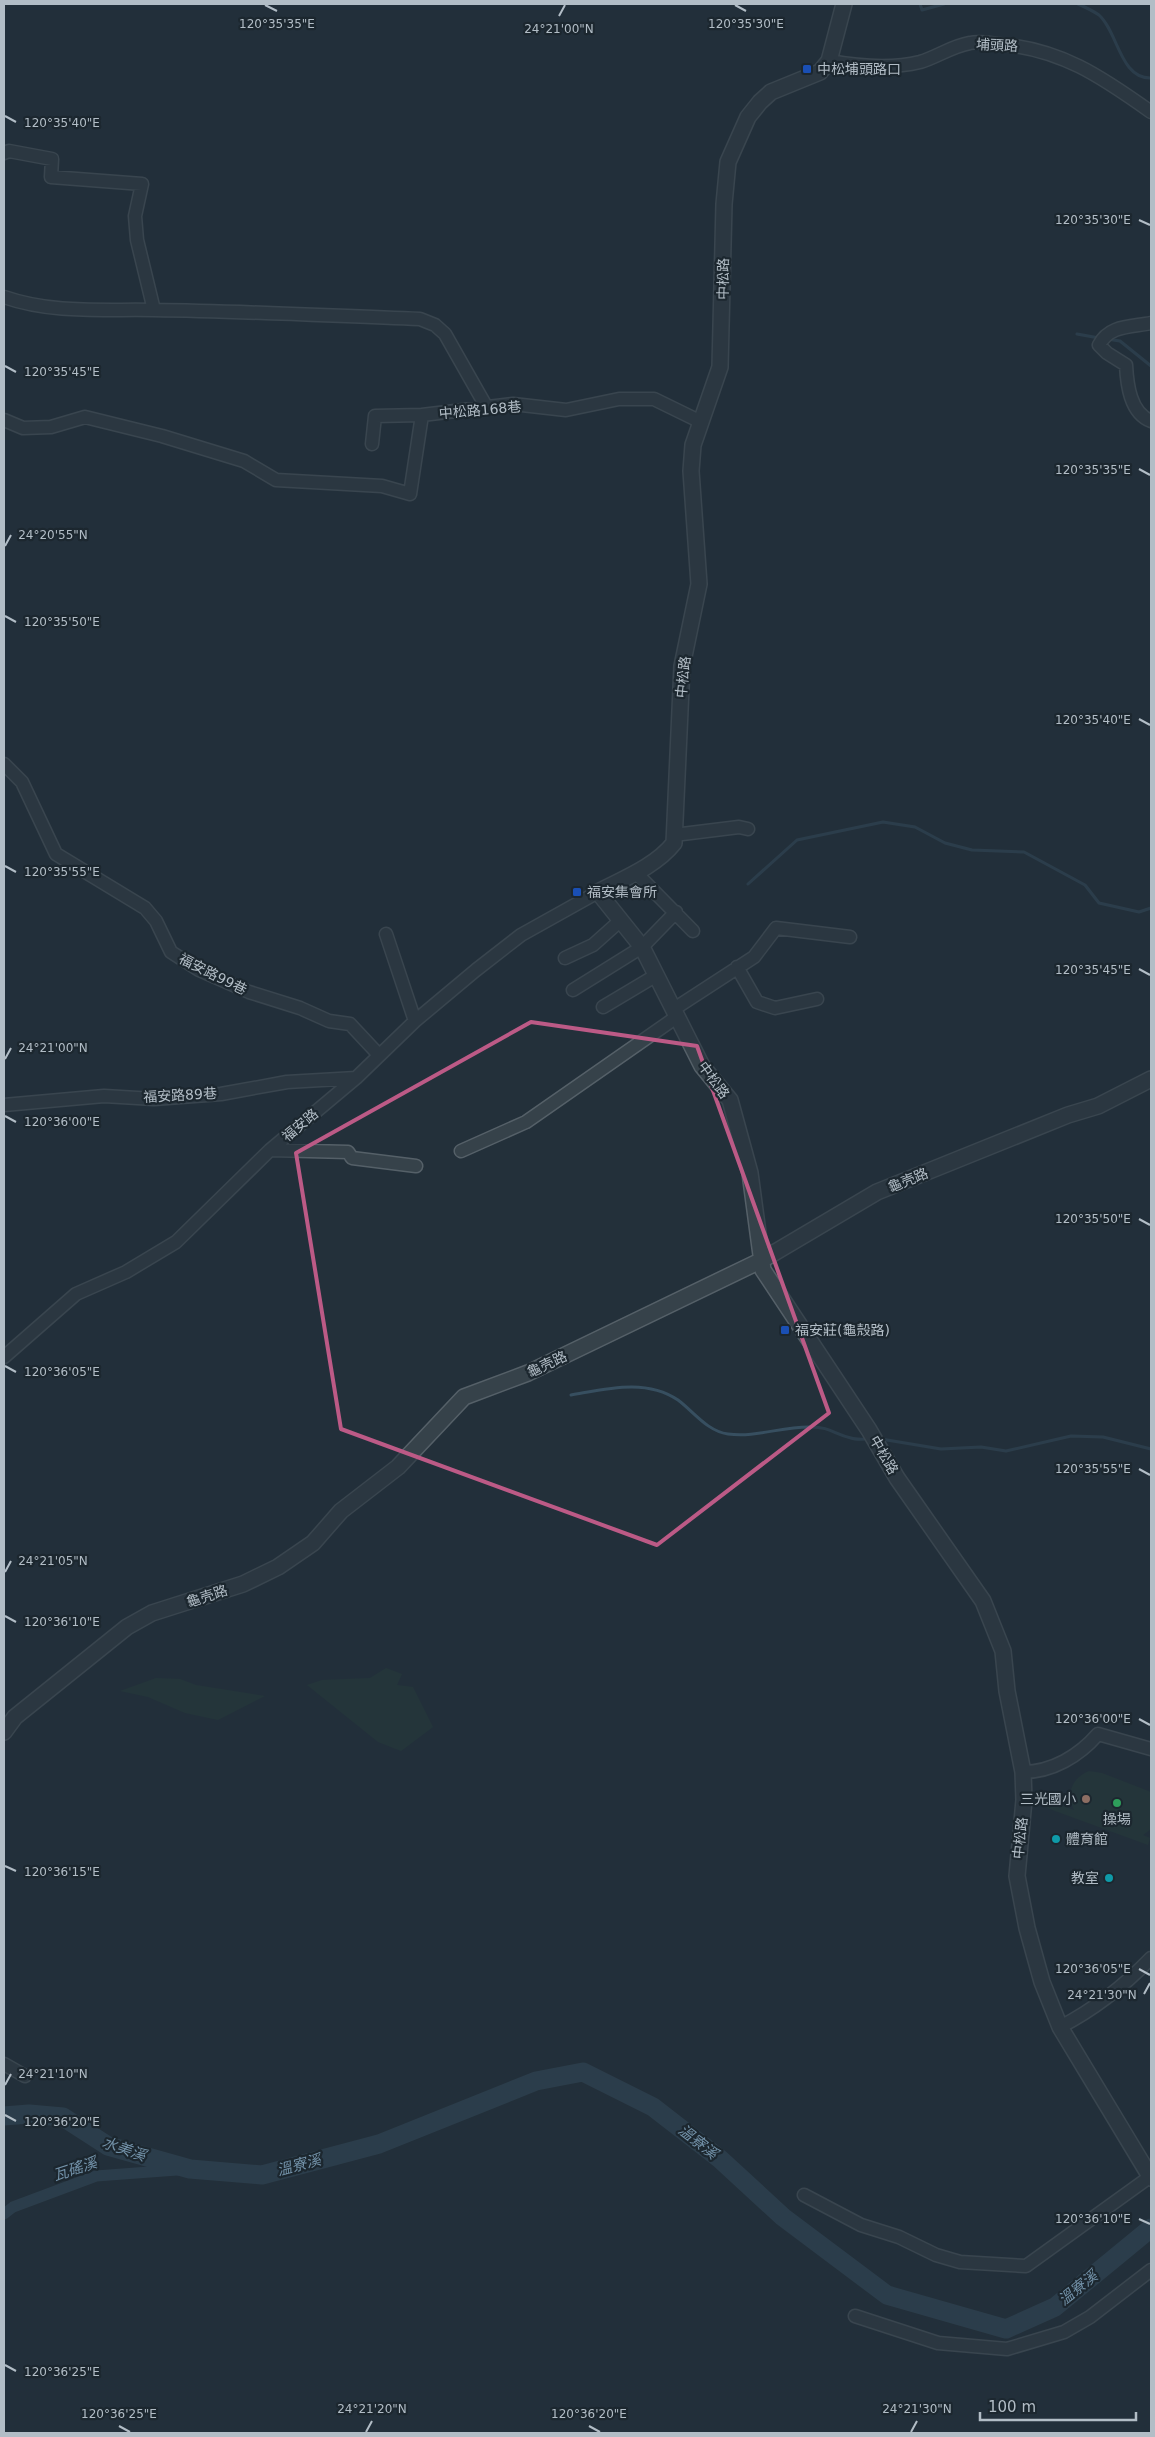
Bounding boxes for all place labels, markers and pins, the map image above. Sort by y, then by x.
place label: 中松埔頭路口 [817,61,901,77]
marker: 中松埔頭路口 [801,63,813,75]
place label: 福安集會所 [587,884,657,900]
marker: 福安集會所 [571,886,583,898]
place label: 福安莊(龜殼路) [795,1322,890,1338]
marker: 福安莊(龜殼路) [779,1324,791,1336]
place label: 三光國小 [1020,1791,1076,1807]
marker: 三光國小 [1080,1793,1092,1805]
marker: 操場 [1111,1797,1123,1809]
place label: 操場 [1103,1811,1131,1827]
place label: 體育館 [1066,1831,1108,1847]
marker: 體育館 [1050,1833,1062,1845]
place label: 教室 [1071,1870,1099,1886]
marker: 教室 [1103,1872,1115,1884]

